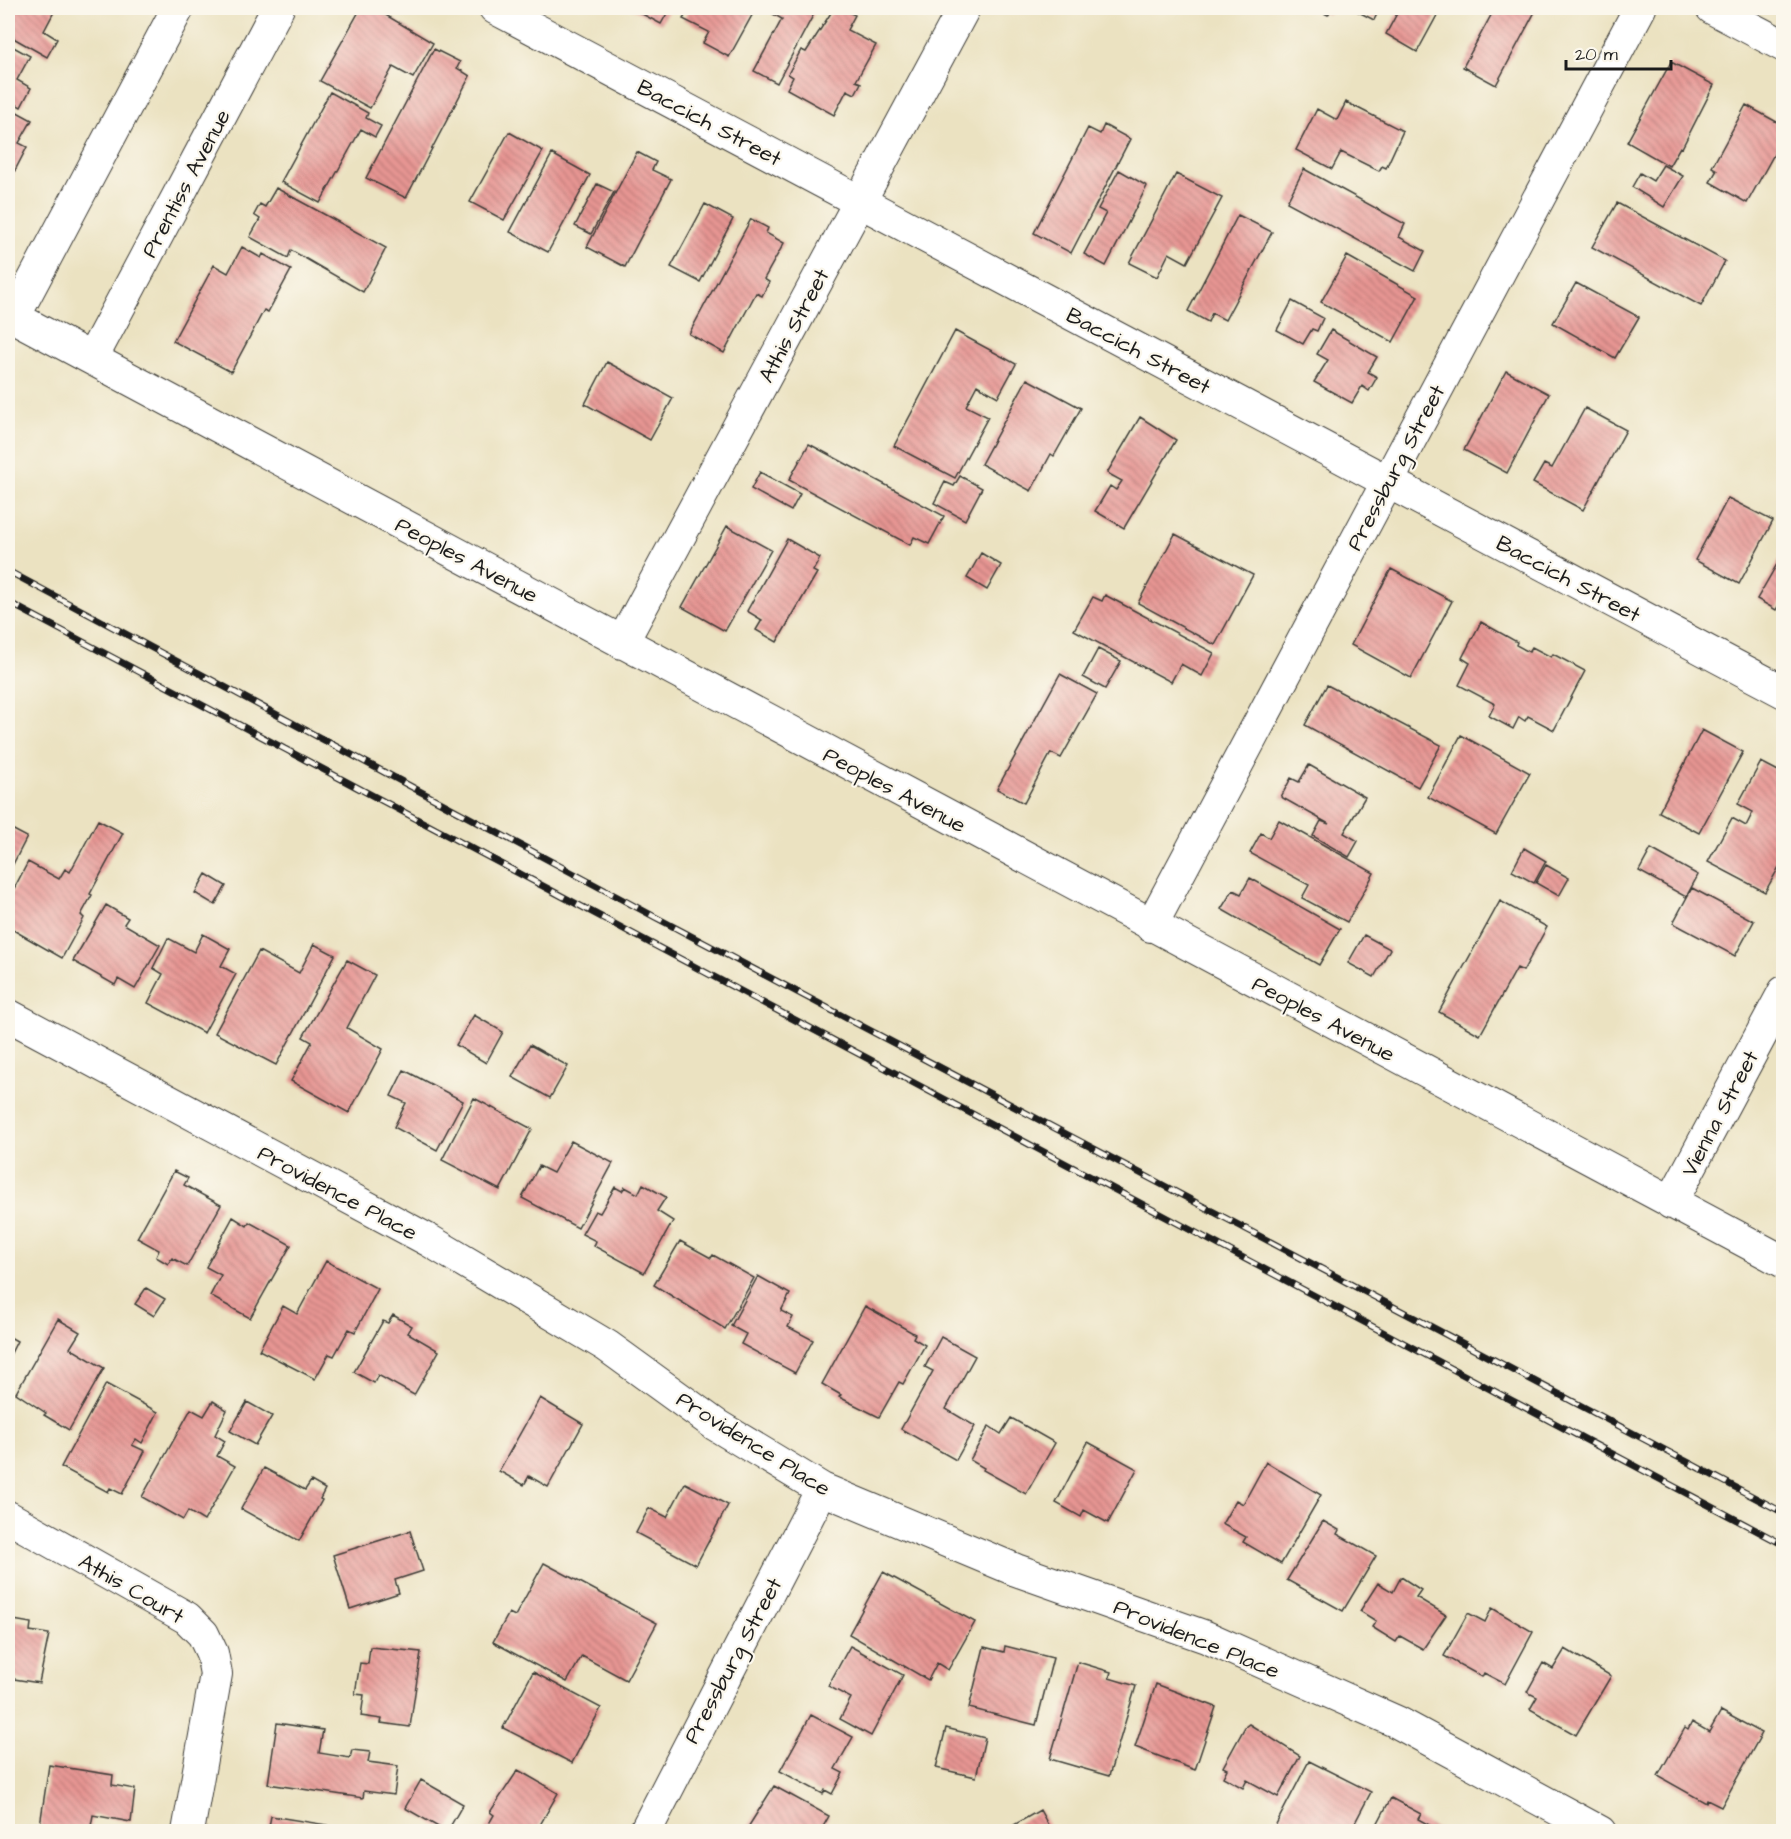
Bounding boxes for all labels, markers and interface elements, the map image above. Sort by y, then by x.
scale bar [1566,33,1671,71]
text: 20 m [1575,42,1618,67]
street label: Baccich Street [632,72,787,174]
street label: Prentiss Avenue [134,104,238,263]
street label: Athis Street [751,263,837,388]
street label: Baccich Street [1061,300,1216,402]
street label: Pressburg Street [1339,379,1454,557]
street label: Peoples Avenue [390,510,543,611]
street label: Baccich Street [1491,528,1646,630]
street label: Peoples Avenue [818,740,971,841]
street label: Peoples Avenue [1247,969,1400,1070]
street label: Vienna Street [1674,1045,1767,1182]
street label: Providence Place [252,1138,423,1249]
street label: Providence Place [670,1384,836,1504]
street label: Athis Court [73,1547,190,1632]
street label: Pressburg Street [676,1572,791,1750]
street label: Providence Place [1109,1592,1284,1687]

